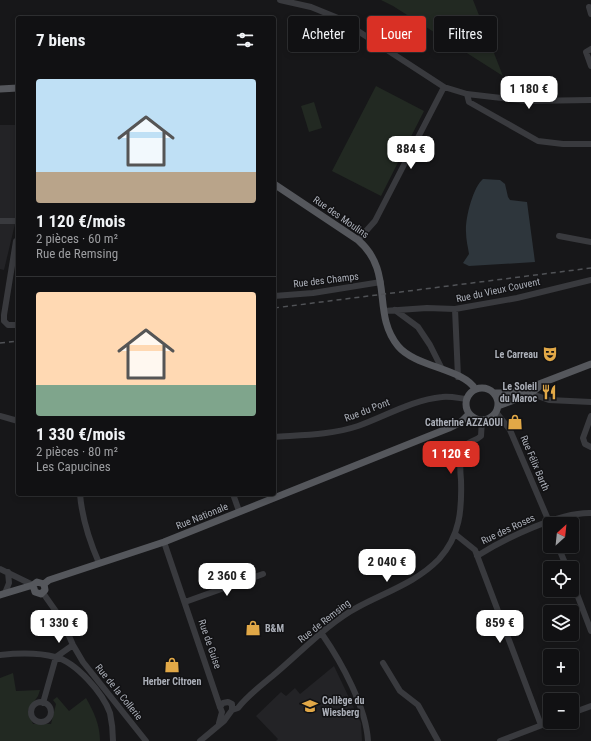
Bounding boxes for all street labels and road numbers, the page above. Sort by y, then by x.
street label: Rue des Moulins [311,194,371,240]
street label: Rue des Champs [293,270,360,289]
street label: Rue du Vieux Couvent [455,276,541,304]
street label: Rue du Pont [343,396,391,424]
street label: Rue Félix Barth [518,434,552,493]
street label: Rue Nationale [174,500,230,531]
street label: Rue des Roses [479,512,537,546]
street label: Rue de Remsing [296,597,352,645]
street label: Rue de Guise [196,618,224,670]
street label: Rue de la Collerie [93,662,145,722]

